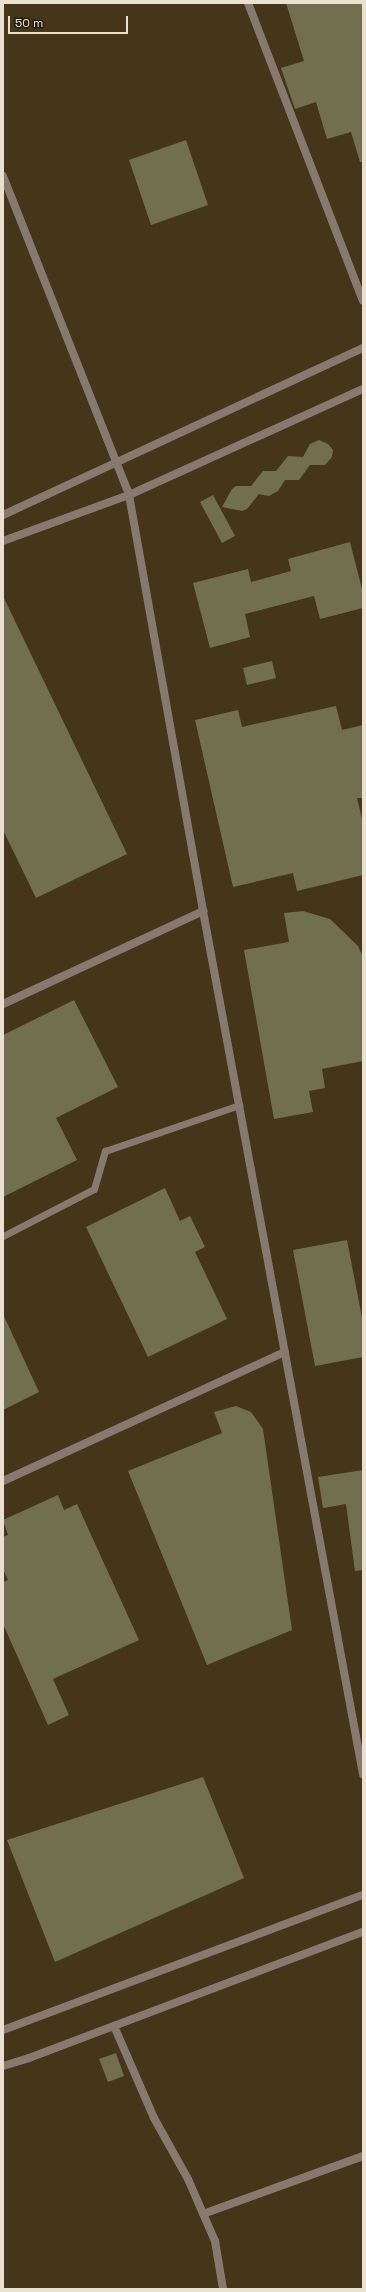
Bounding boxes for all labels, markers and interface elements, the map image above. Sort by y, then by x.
scale bar [10,8,130,34]
text: 50 m [15,15,43,31]

